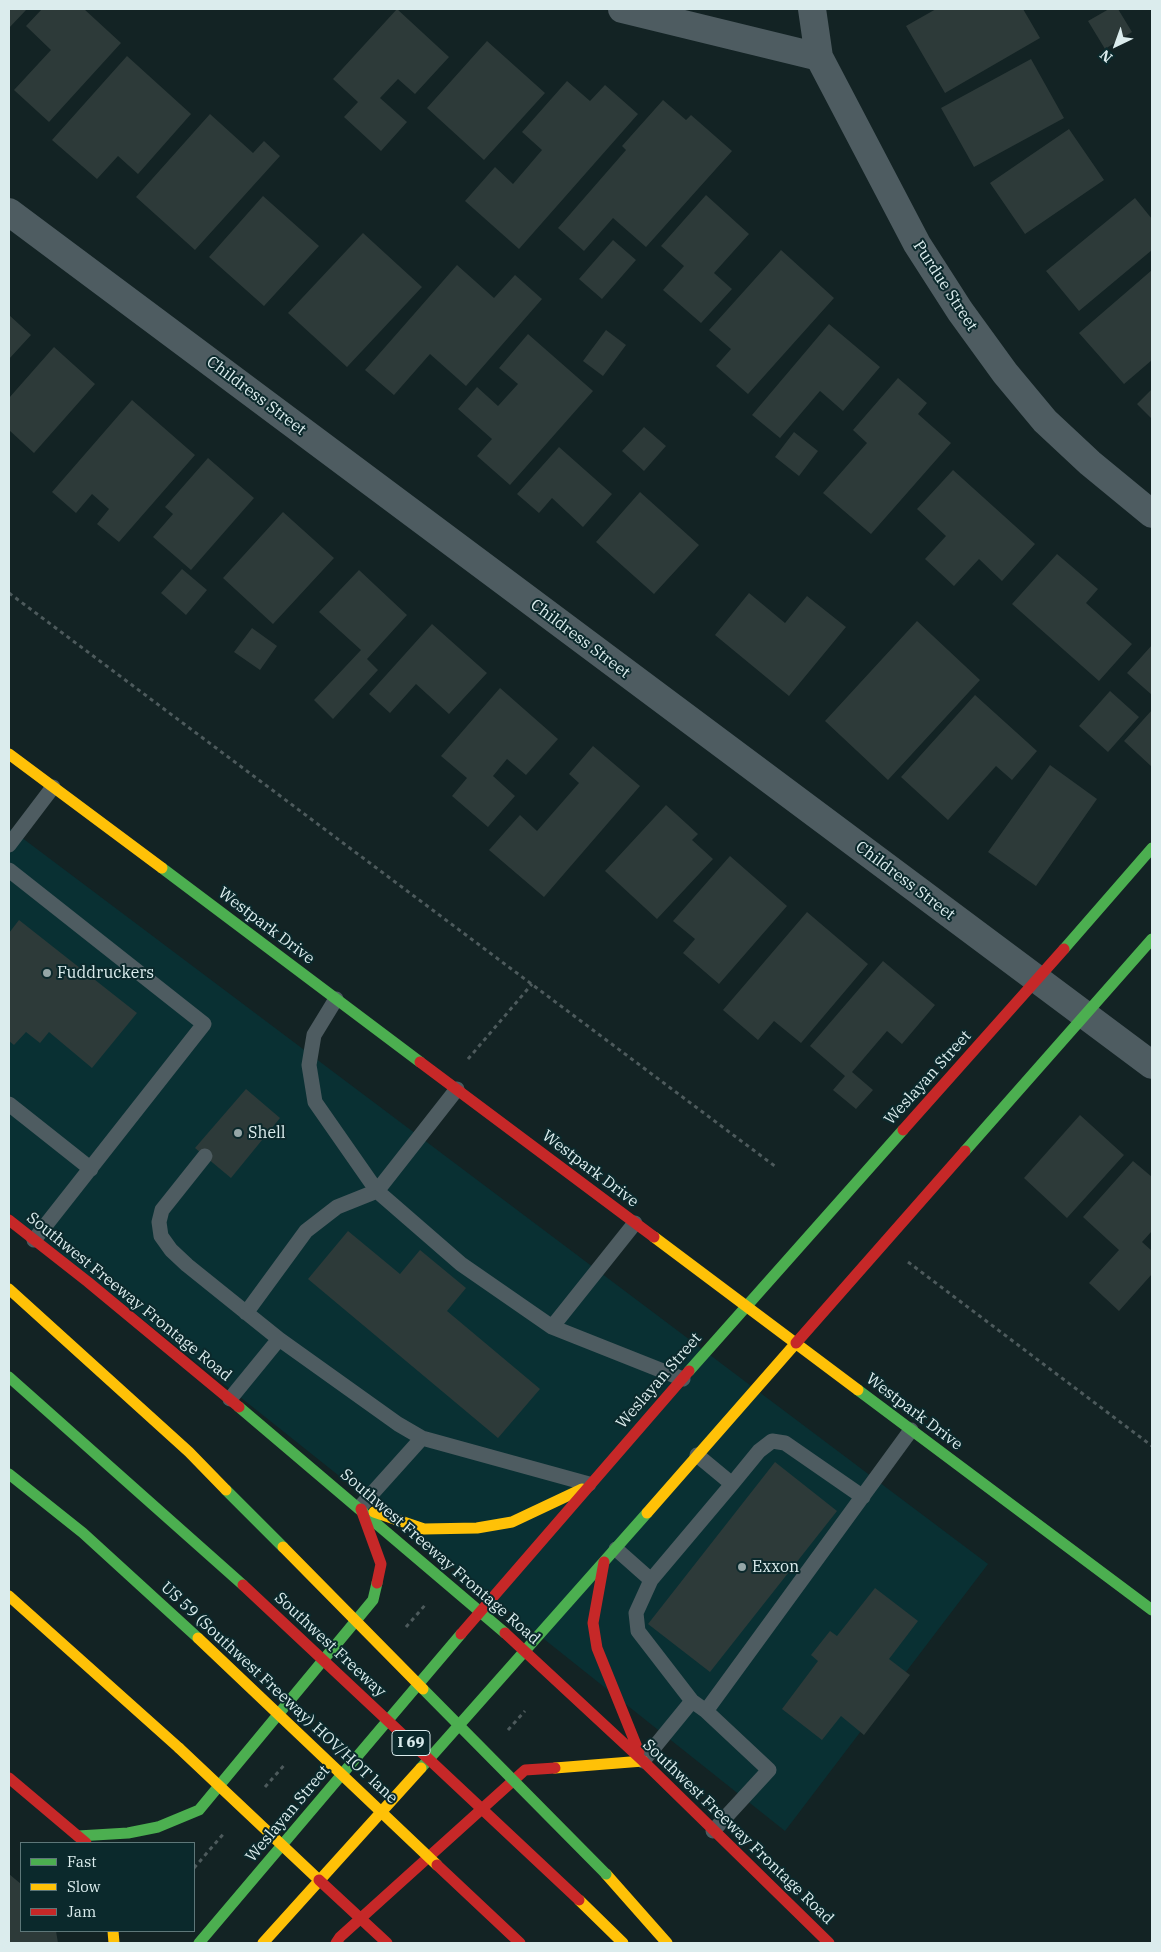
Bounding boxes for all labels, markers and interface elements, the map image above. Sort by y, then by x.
north arrow [1091,20,1141,70]
text: N [1096,46,1116,67]
street label: Purdue Street [909,237,981,335]
street label: Childress Street [202,352,310,440]
street label: Childress Street [526,595,634,683]
street label: Childress Street [851,837,959,925]
street label: Westpark Drive [214,883,318,969]
place label: Fuddruckers [57,963,154,983]
marker: Fuddruckers [41,967,53,979]
street label: Weslayan Street [881,1027,975,1129]
place label: Shell [248,1123,286,1143]
street label: Westpark Drive [538,1126,642,1212]
marker: Shell [232,1127,244,1139]
street label: Southwest Freeway Frontage Road [23,1208,235,1386]
street label: Weslayan Street [612,1329,706,1433]
street label: Westpark Drive [862,1369,966,1455]
street label: Southwest Freeway Frontage Road [336,1465,544,1649]
place label: Exxon [752,1557,799,1577]
marker: Exxon [736,1561,748,1573]
street label: US 59 (Southwest Freeway) HOV/HOT lane [157,1578,401,1808]
street label: Southwest Freeway [270,1589,390,1701]
road number: I 69 [392,1730,430,1756]
street label: Southwest Freeway Frontage Road [639,1735,837,1929]
street label: Weslayan Street [242,1762,334,1866]
legend [20,1842,195,1932]
text: Fast [67,1852,97,1871]
text: Slow [67,1877,100,1896]
text: Jam [67,1902,96,1921]

